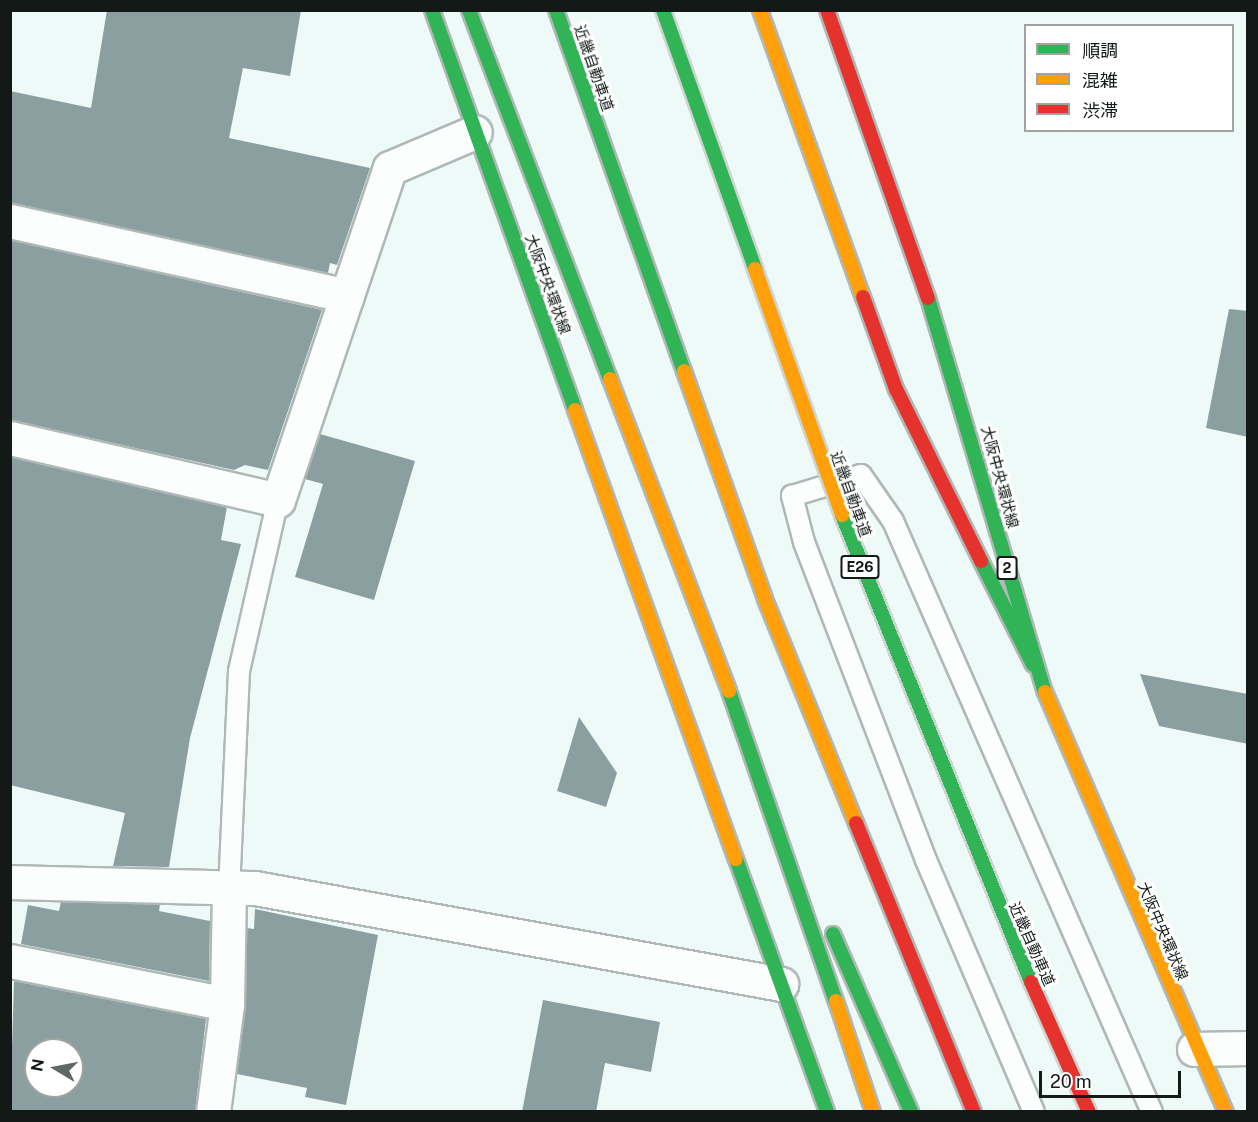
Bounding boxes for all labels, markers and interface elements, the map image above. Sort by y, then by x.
street label: 近畿自動車道 [571,23,617,113]
legend [1024,24,1234,132]
text: 順調 [1082,40,1118,61]
text: 混雑 [1082,70,1118,91]
text: 渋滞 [1082,100,1118,121]
street label: 大阪中央環状線 [522,232,574,336]
street label: 大阪中央環状線 [978,424,1022,530]
street label: 近畿自動車道 [827,449,875,539]
road number: E26 [839,556,881,578]
road number: 2 [996,557,1018,579]
street label: 大阪中央環状線 [1134,879,1192,983]
street label: 近畿自動車道 [1005,899,1059,989]
north arrow [24,1038,84,1098]
text: N [27,1057,48,1073]
scale bar [1042,1059,1184,1097]
text: 20 m [1050,1071,1092,1092]

